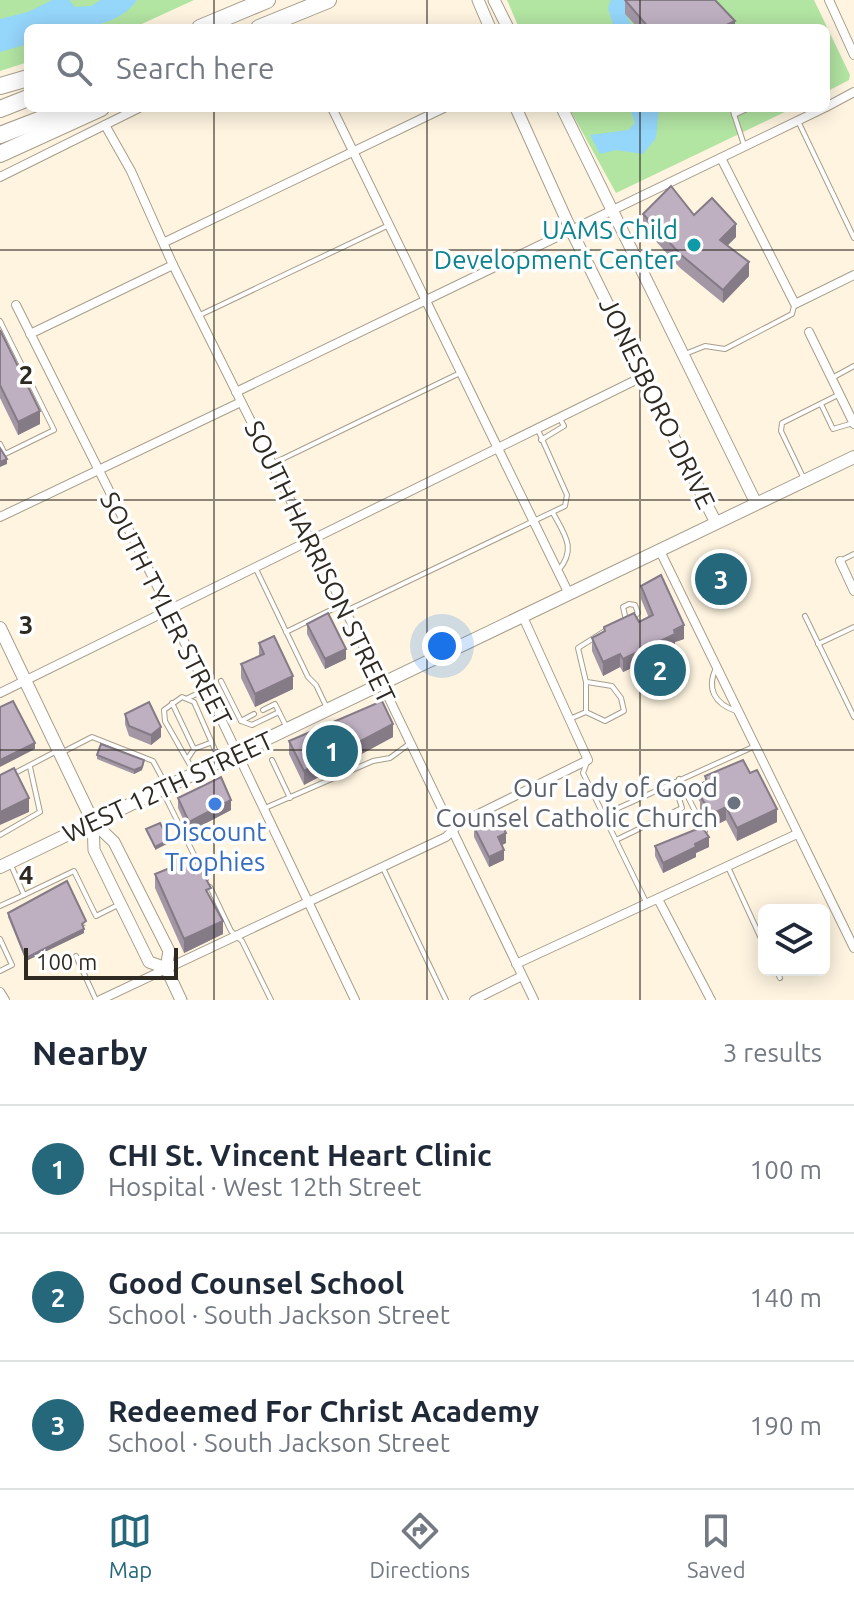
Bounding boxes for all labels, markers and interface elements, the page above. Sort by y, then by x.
search box [24,24,830,112]
icon: search [52,46,96,90]
text: Search here [116,51,275,85]
place label: UAMS Child Development Center [434,215,678,274]
marker: UAMS Child Development Center [685,236,703,254]
street label: JONESBORO DRIVE [594,293,721,513]
text: 2 [19,360,33,389]
street label: SOUTH HARRISON STREET [239,416,402,708]
street label: SOUTH TYLER STREET [95,487,238,730]
pin: 3 [695,549,747,609]
text: 3 [19,610,33,639]
your location [422,626,462,666]
pin: 2 [634,640,686,700]
pin: 1 [306,721,358,781]
street label: WEST 12TH STREET [58,725,277,848]
place label: Our Lady of Good Counsel Catholic Church [436,773,718,832]
marker: Our Lady of Good Counsel Catholic Church [725,794,743,812]
marker: Discount Trophies [206,795,224,813]
place label: Discount Trophies [163,817,267,876]
text: 4 [19,860,33,889]
map controls [758,904,830,976]
button: layers [758,904,830,976]
scale bar [24,944,178,980]
text: 100 m [36,949,97,974]
text: Nearby [32,1033,147,1071]
text: 3 results [723,1038,822,1067]
text: CHI St. Vincent Heart Clinic [108,1138,492,1172]
text: 1 [51,1155,65,1184]
text: 100 m [750,1155,822,1184]
text: Hospital · West 12th Street [108,1172,421,1201]
text: Good Counsel School [108,1266,404,1300]
text: 2 [51,1283,65,1312]
text: 140 m [750,1283,822,1312]
text: School · South Jackson Street [108,1300,450,1329]
text: Redeemed For Christ Academy [108,1394,539,1428]
text: 3 [51,1411,65,1440]
text: 190 m [750,1411,822,1440]
text: School · South Jackson Street [108,1428,450,1457]
tab: Map [108,1509,152,1582]
tab: Directions [369,1509,470,1582]
tab: Saved [687,1509,746,1582]

